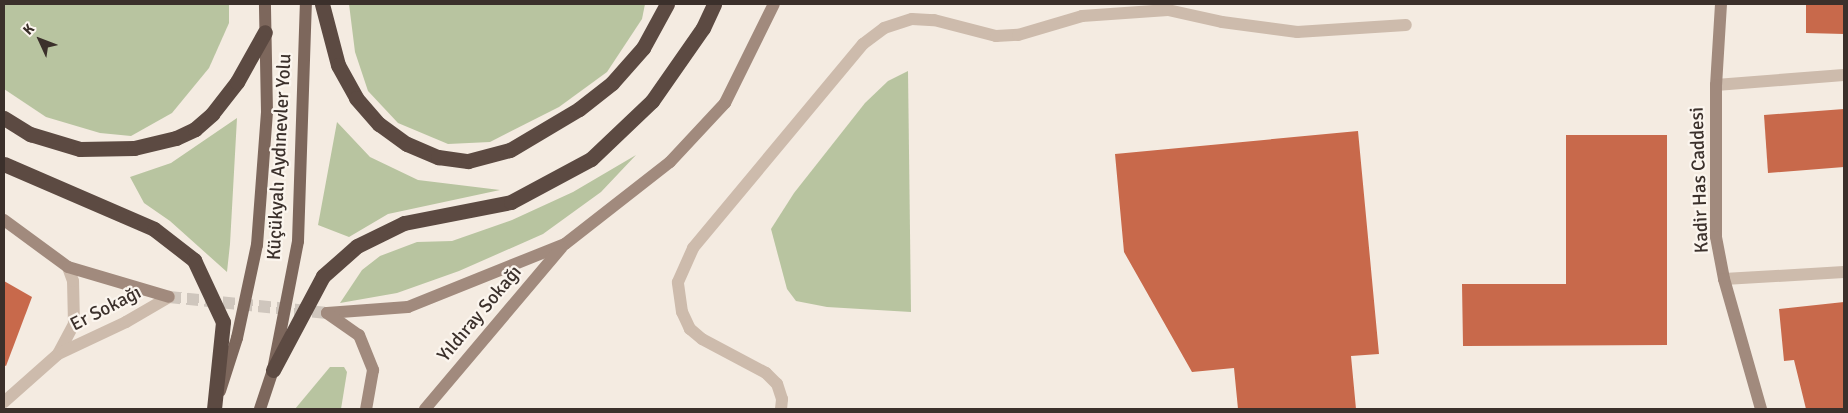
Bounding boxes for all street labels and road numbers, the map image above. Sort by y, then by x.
street label: Küçükyalı Aydınevler Yolu [263,53,297,261]
street label: Kadir Has Caddesi [1686,107,1714,253]
street label: Yıldıray Sokağı [433,261,527,367]
street label: Er Sokağı [67,281,145,337]

